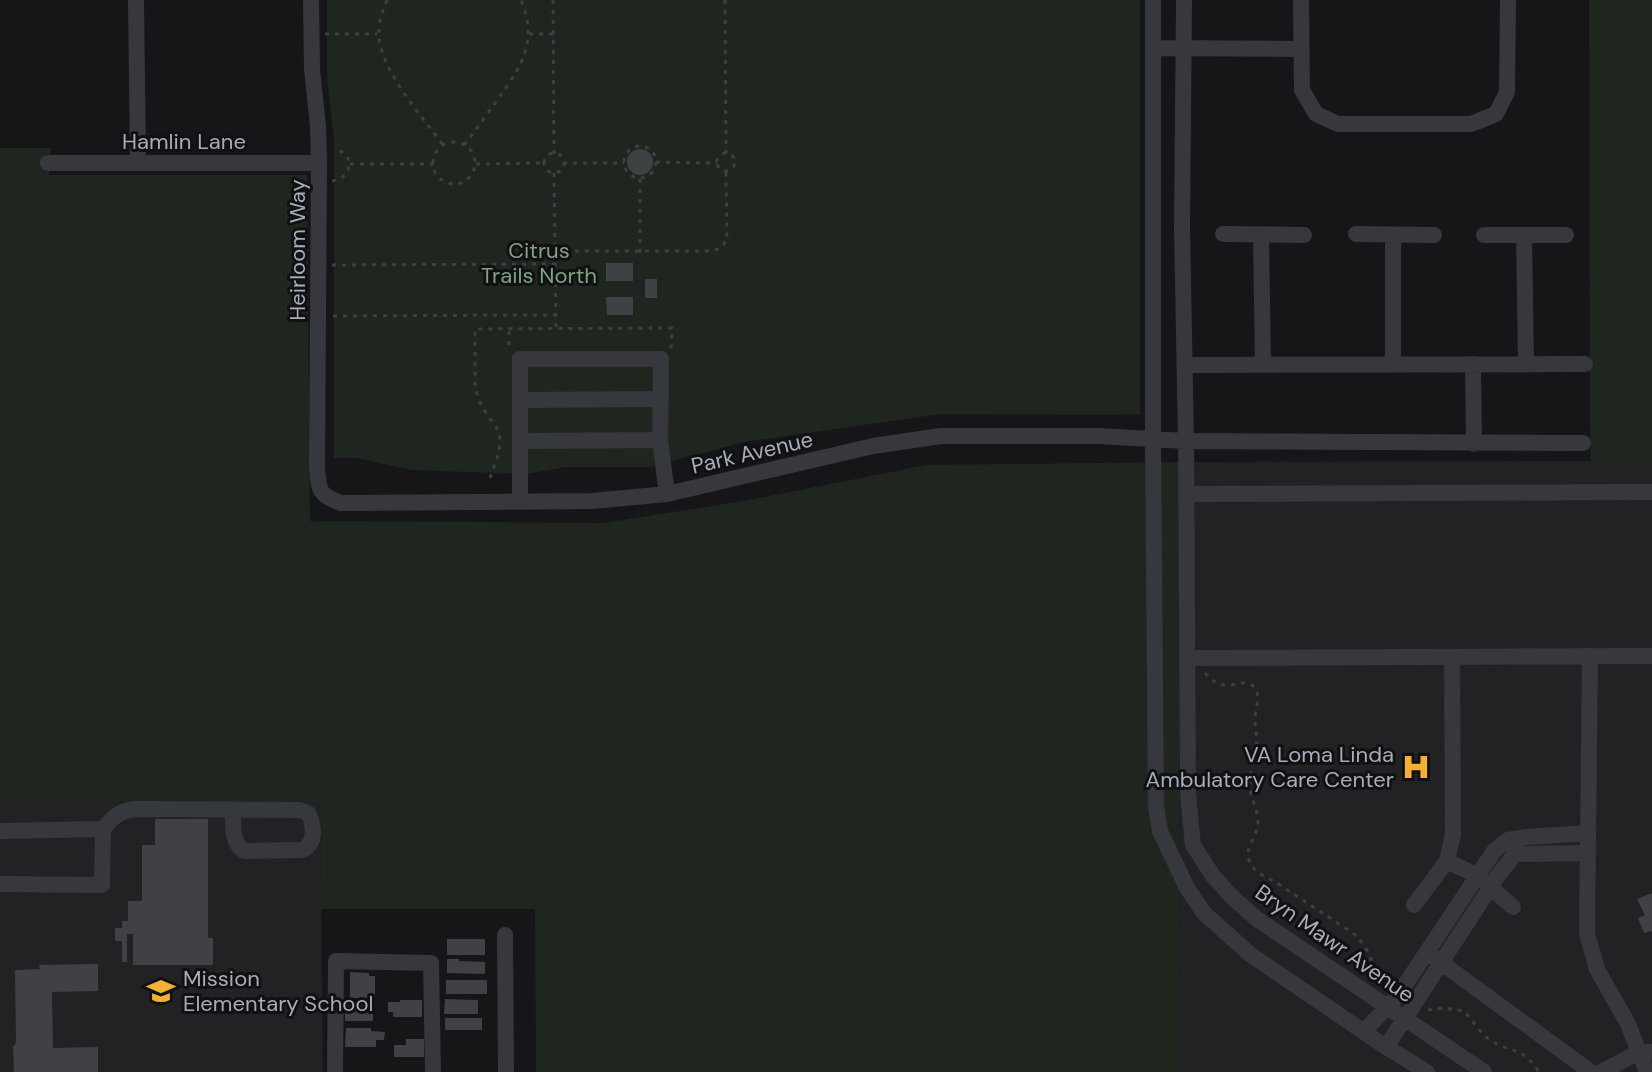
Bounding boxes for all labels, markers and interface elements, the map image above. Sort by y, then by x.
street label: Hamlin Lane [122,127,246,156]
street label: Heirloom Way [283,179,312,321]
park label: Citrus Trails North [481,236,597,290]
street label: Park Avenue [688,424,816,481]
place label: VA Loma Linda Ambulatory Care Center [1146,740,1394,794]
hospital icon: VA Loma Linda Ambulatory Care Center [1401,752,1431,782]
street label: Bryn Mawr Avenue [1249,878,1420,1009]
place label: Mission Elementary School [183,964,373,1018]
school or university icon: Mission Elementary School [146,976,176,1006]

